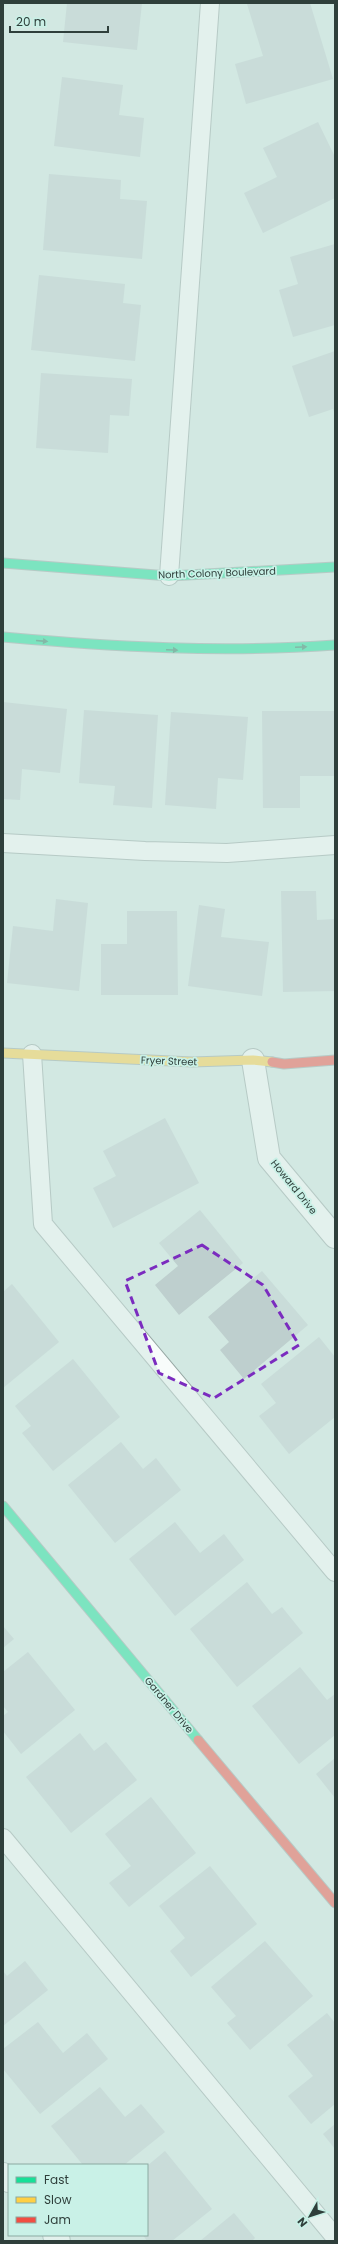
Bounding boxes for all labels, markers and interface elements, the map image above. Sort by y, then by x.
scale bar [10,8,108,34]
text: 20 m [16,13,46,30]
street label: North Colony Boulevard [158,563,276,583]
one-way arrow [36,637,48,644]
one-way arrow [295,644,308,650]
one-way arrow [166,647,179,653]
street label: Fryer Street [141,1053,198,1069]
street label: Howard Drive [267,1156,321,1218]
street label: Gardner Drive [141,1674,197,1736]
legend [8,2164,148,2236]
text: Fast [44,2171,69,2188]
text: Slow [44,2191,72,2208]
north arrow [290,2196,330,2236]
text: Jam [44,2211,71,2228]
text: N [293,2214,311,2231]

